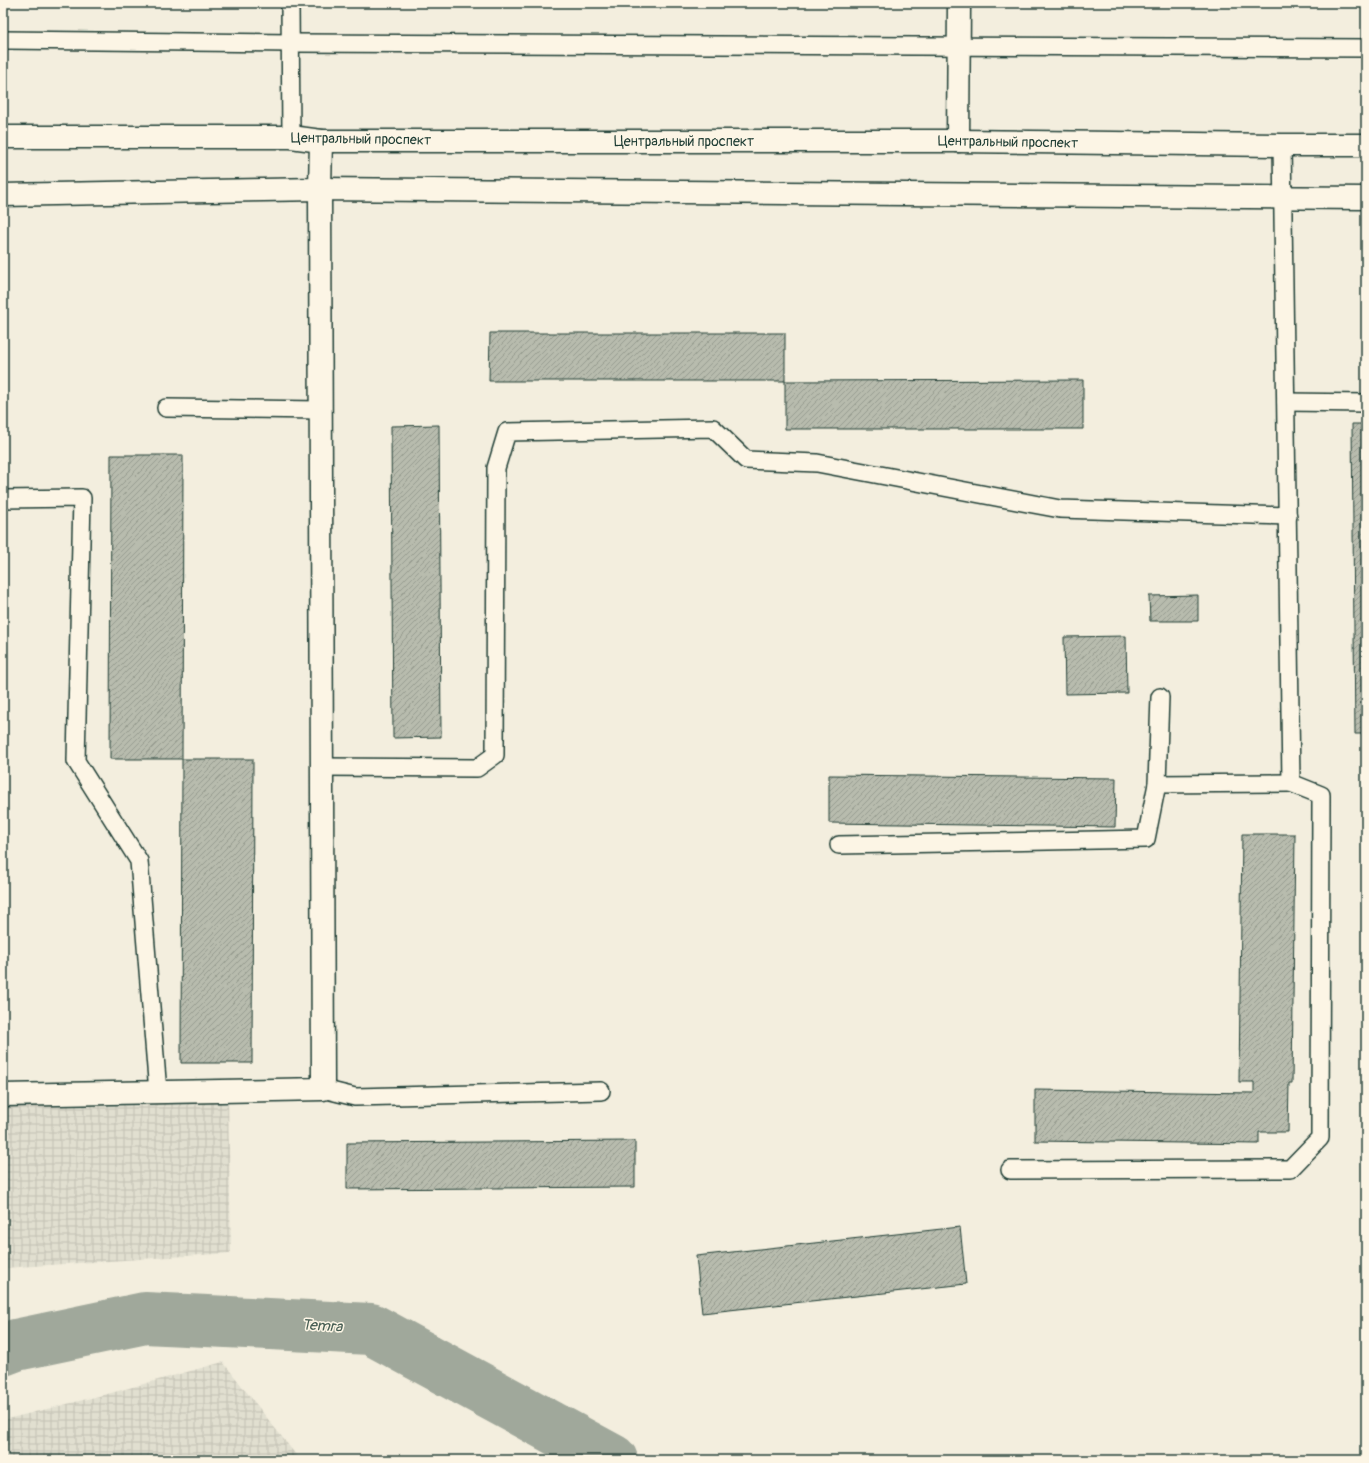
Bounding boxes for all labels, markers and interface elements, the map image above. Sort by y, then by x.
street label: Центральный проспект [291,129,431,149]
street label: Центральный проспект [938,132,1078,152]
street label: Центральный проспект [614,133,754,150]
water label: Temra [301,1315,344,1337]

